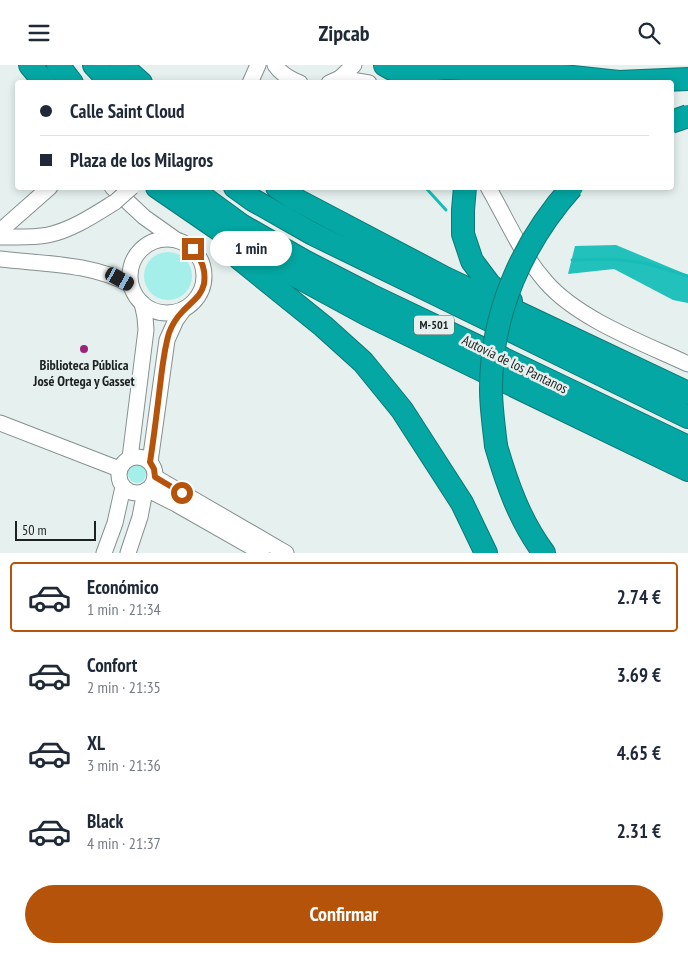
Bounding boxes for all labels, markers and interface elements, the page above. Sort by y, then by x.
icon: menu [25,19,53,47]
text: Zipcab [318,19,370,47]
icon: search [635,19,663,47]
text: Calle Saint Cloud [70,99,185,123]
text: Plaza de los Milagros [70,148,213,172]
callout: 1 min [210,231,293,267]
route end [182,238,204,260]
text: 1 min [235,238,267,258]
car [103,265,136,293]
road number: M-501 [414,315,454,335]
street label: Autovía de los Pantanos [459,331,571,397]
marker: Biblioteca Pública José Ortega y Gasset [78,343,90,355]
place label: Biblioteca Pública José Ortega y Gasset [32,356,135,390]
route start [171,482,193,504]
scale bar [15,518,96,541]
text: 50 m [22,521,47,539]
icon: car [27,575,72,620]
text: Económico [87,575,159,599]
text: 2.74 € [617,585,661,609]
text: 1 min · 21:34 [87,599,161,619]
icon: car [27,653,72,698]
text: Confort [87,653,137,677]
text: 3.69 € [617,663,661,687]
text: 2 min · 21:35 [87,677,161,697]
icon: car [27,731,72,776]
text: XL [87,731,105,755]
text: 4.65 € [617,741,661,765]
text: 3 min · 21:36 [87,755,161,775]
icon: car [27,809,72,854]
text: Black [87,809,123,833]
text: 2.31 € [617,819,661,843]
text: 4 min · 21:37 [87,833,161,853]
button: Confirmar [25,885,663,943]

